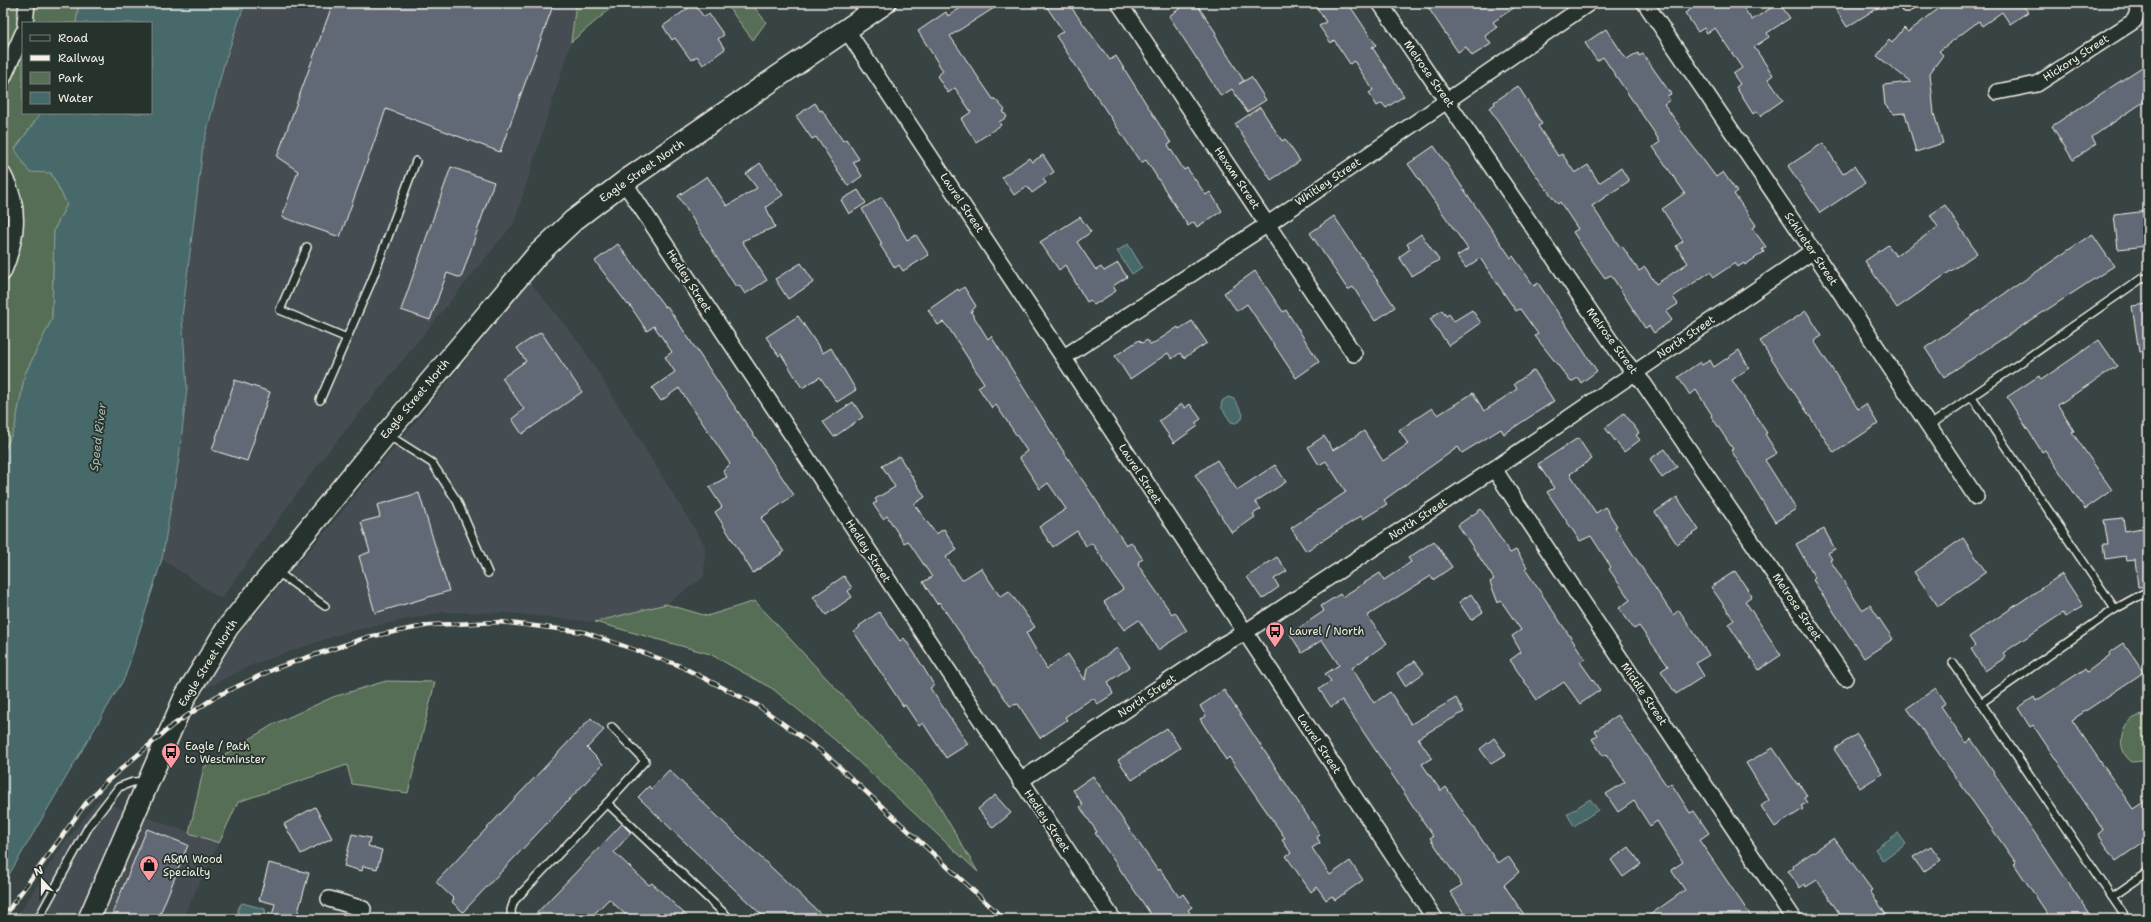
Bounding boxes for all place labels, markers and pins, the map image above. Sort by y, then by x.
bus stop icon: Laurel / North [1264,620,1286,648]
place label: Laurel / North [1289,624,1365,639]
place label: Eagle / Path to Westminster [185,739,266,767]
bus stop icon: Eagle / Path to Westminster [160,741,182,769]
place label: A&M Wood Specialty [163,852,223,880]
shop icon: A&M Wood Specialty [138,854,160,882]

